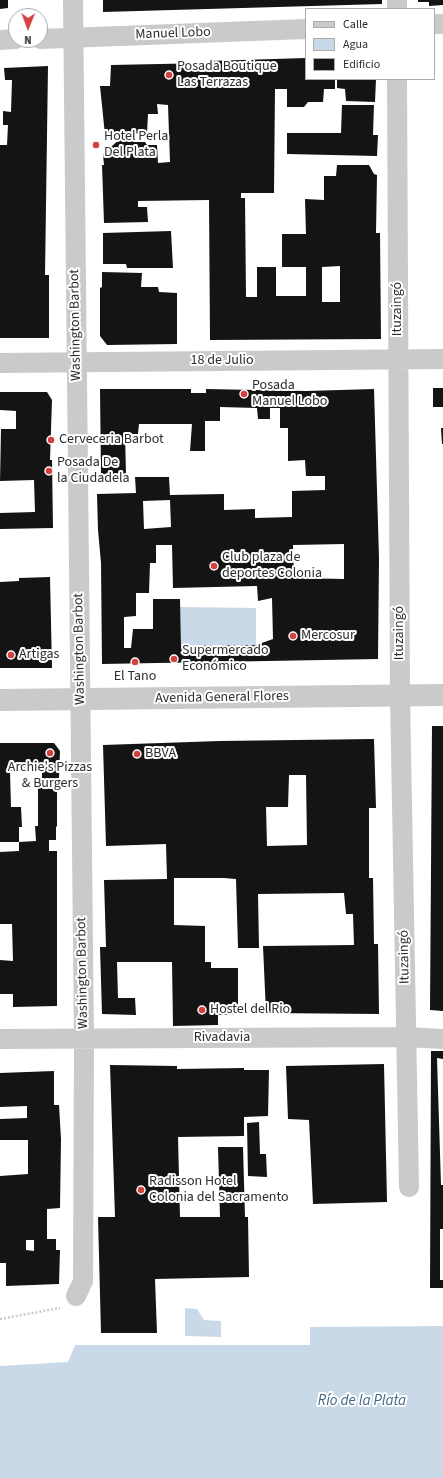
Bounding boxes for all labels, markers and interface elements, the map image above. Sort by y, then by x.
north arrow [8,8,48,48]
legend [305,8,435,80]
text: Calle [343,16,368,33]
street label: Manuel Lobo [135,24,211,44]
text: N [24,32,32,47]
text: Agua [343,36,368,53]
text: Edificio [343,56,380,73]
place label: Posada Boutique Las Terrazas [177,59,277,92]
marker: Posada Boutique Las Terrazas [164,70,174,80]
place label: Hotel Perla Del Plata [104,129,168,162]
marker: Hotel Perla Del Plata [91,140,101,150]
street label: Washington Barbot [67,269,85,381]
street label: Ituzaingó [390,282,406,336]
street label: 18 de Julio [190,353,254,369]
place label: Posada Manuel Lobo [252,378,327,410]
marker: Posada Manuel Lobo [239,389,249,399]
place label: Cerveceria Barbot [59,432,164,448]
marker: Cerveceria Barbot [46,435,56,445]
place label: Posada De la Ciudadela [57,455,130,488]
marker: Posada De la Ciudadela [44,466,54,476]
place label: Club plaza de deportes Colonia [222,550,322,582]
marker: Club plaza de deportes Colonia [209,561,219,571]
street label: Washington Barbot [71,593,89,705]
street label: Ituzaingó [392,606,408,660]
place label: Mercosur [301,628,355,644]
marker: Mercosur [288,631,298,641]
place label: Supermercado Económico [182,643,269,676]
place label: Artigas [19,647,59,663]
marker: Artigas [6,650,16,660]
marker: Supermercado Económico [169,654,179,664]
marker: El Tano [130,657,140,667]
place label: El Tano [114,669,156,685]
street label: Avenida General Flores [155,688,289,708]
place label: BBVA [145,746,176,762]
marker: Archie's Pizzas & Burgers [45,748,55,758]
marker: BBVA [132,749,142,759]
place label: Archie's Pizzas & Burgers [8,760,92,792]
street label: Washington Barbot [74,917,92,1029]
street label: Ituzaingó [396,930,414,984]
place label: Hostel del Rio [210,1002,290,1018]
marker: Hostel del Rio [197,1005,207,1015]
street label: Rivadavia [194,1030,250,1046]
place label: Radisson Hotel Colonia del Sacramento [149,1174,289,1206]
marker: Radisson Hotel Colonia del Sacramento [136,1185,146,1195]
water label: Río de la Plata [318,1393,406,1411]

